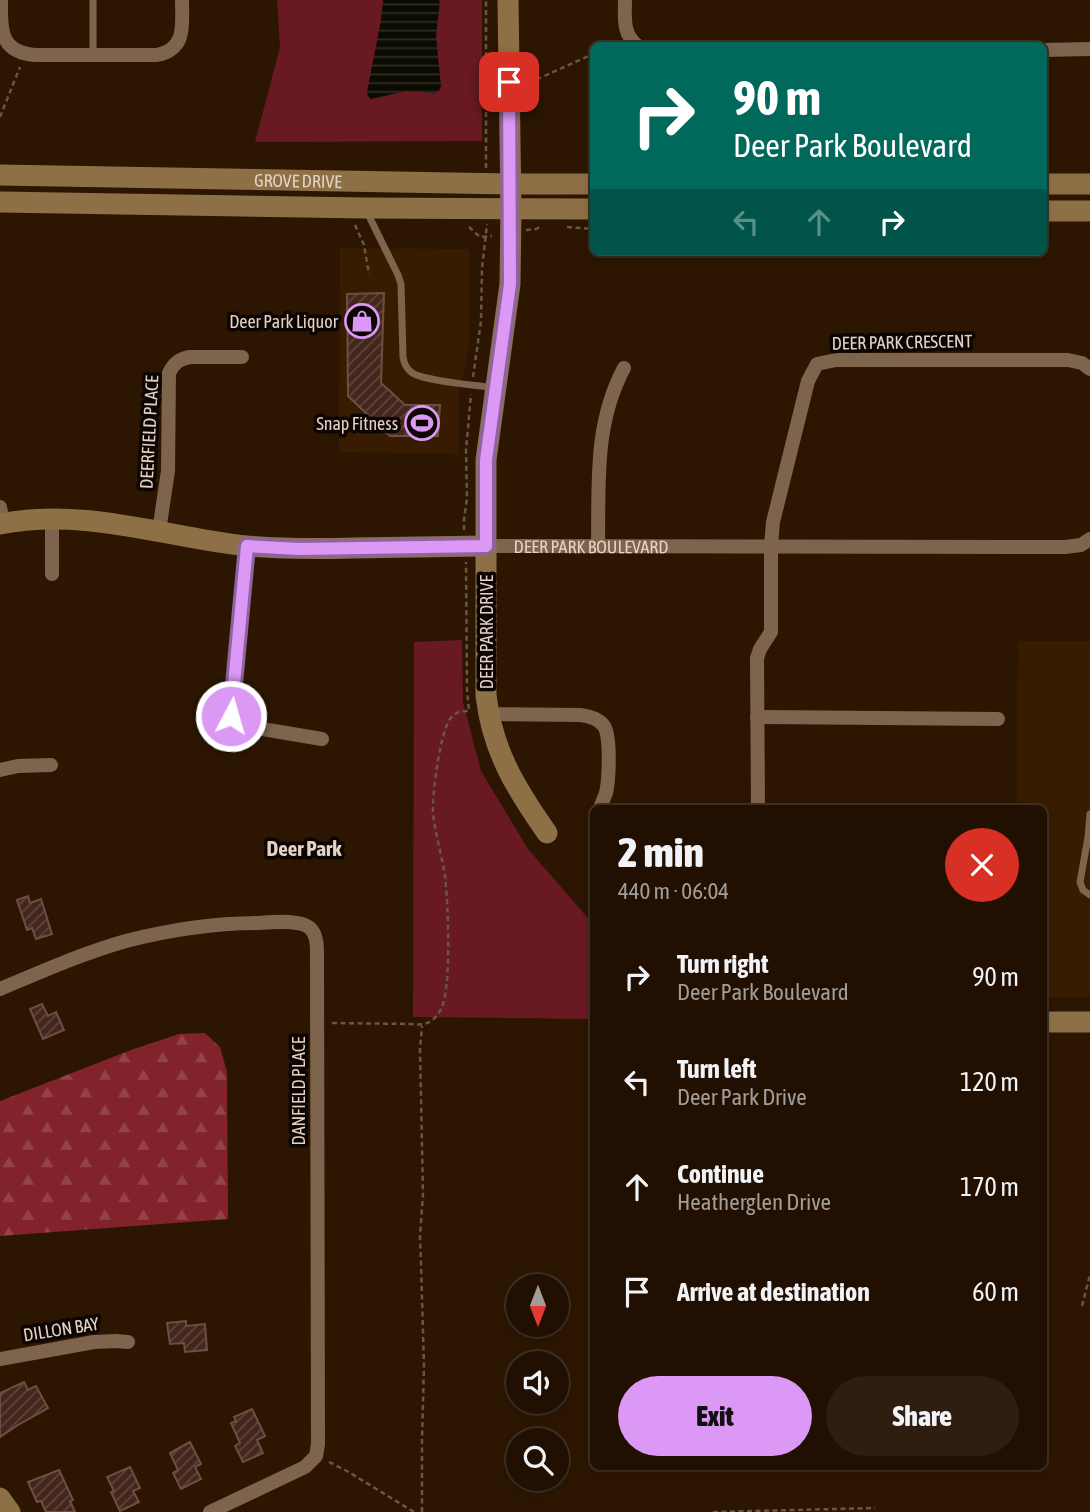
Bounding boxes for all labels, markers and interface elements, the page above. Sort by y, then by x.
pin [479,52,539,112]
icon: arrive [490,63,528,101]
text: 90 m [733,69,821,125]
icon: right [618,70,709,161]
text: Deer Park Boulevard [733,127,972,164]
street label: GROVE DRIVE [254,169,342,192]
icon: left [727,203,765,241]
icon: ahead [800,203,838,241]
icon: right [873,203,911,241]
shop icon: Deer Park Liquor [343,302,381,340]
place label: Deer Park Liquor [229,311,339,332]
street label: DEER PARK CRESCENT [831,330,973,354]
street label: DEERFIELD PLACE [136,374,162,489]
sports icon: Snap Fitness [403,404,441,442]
place label: Snap Fitness [316,413,398,434]
street label: DEER PARK BOULEVARD [514,536,668,557]
street label: DEER PARK DRIVE [476,575,497,689]
position arrow [194,679,268,753]
text: 2 min [618,828,704,876]
button: close [945,828,1019,902]
district label: Deer Park [267,836,342,860]
text: 440 m · 06:04 [618,878,729,904]
text: Turn right [677,949,768,979]
icon: right [618,958,656,996]
text: 90 m [972,962,1019,992]
text: Deer Park Boulevard [677,979,849,1005]
street label: DANFIELD PLACE [288,1036,309,1145]
text: Turn left [677,1054,757,1084]
icon: left [618,1063,656,1101]
text: 120 m [960,1067,1019,1097]
text: Deer Park Drive [677,1084,807,1110]
text: Continue [677,1159,764,1189]
icon: ahead [618,1168,656,1206]
text: 170 m [960,1172,1019,1202]
text: Heatherglen Drive [677,1189,831,1215]
icon: arrive [618,1273,656,1311]
north arrow [506,1274,569,1337]
map controls [506,1274,569,1491]
text: Arrive at destination [677,1277,870,1307]
text: 60 m [972,1277,1019,1307]
street label: DILLON BAY [22,1313,100,1345]
button: sound [506,1351,569,1414]
button: Exit [618,1376,812,1456]
button: Share [826,1376,1019,1456]
button: search [506,1428,569,1491]

